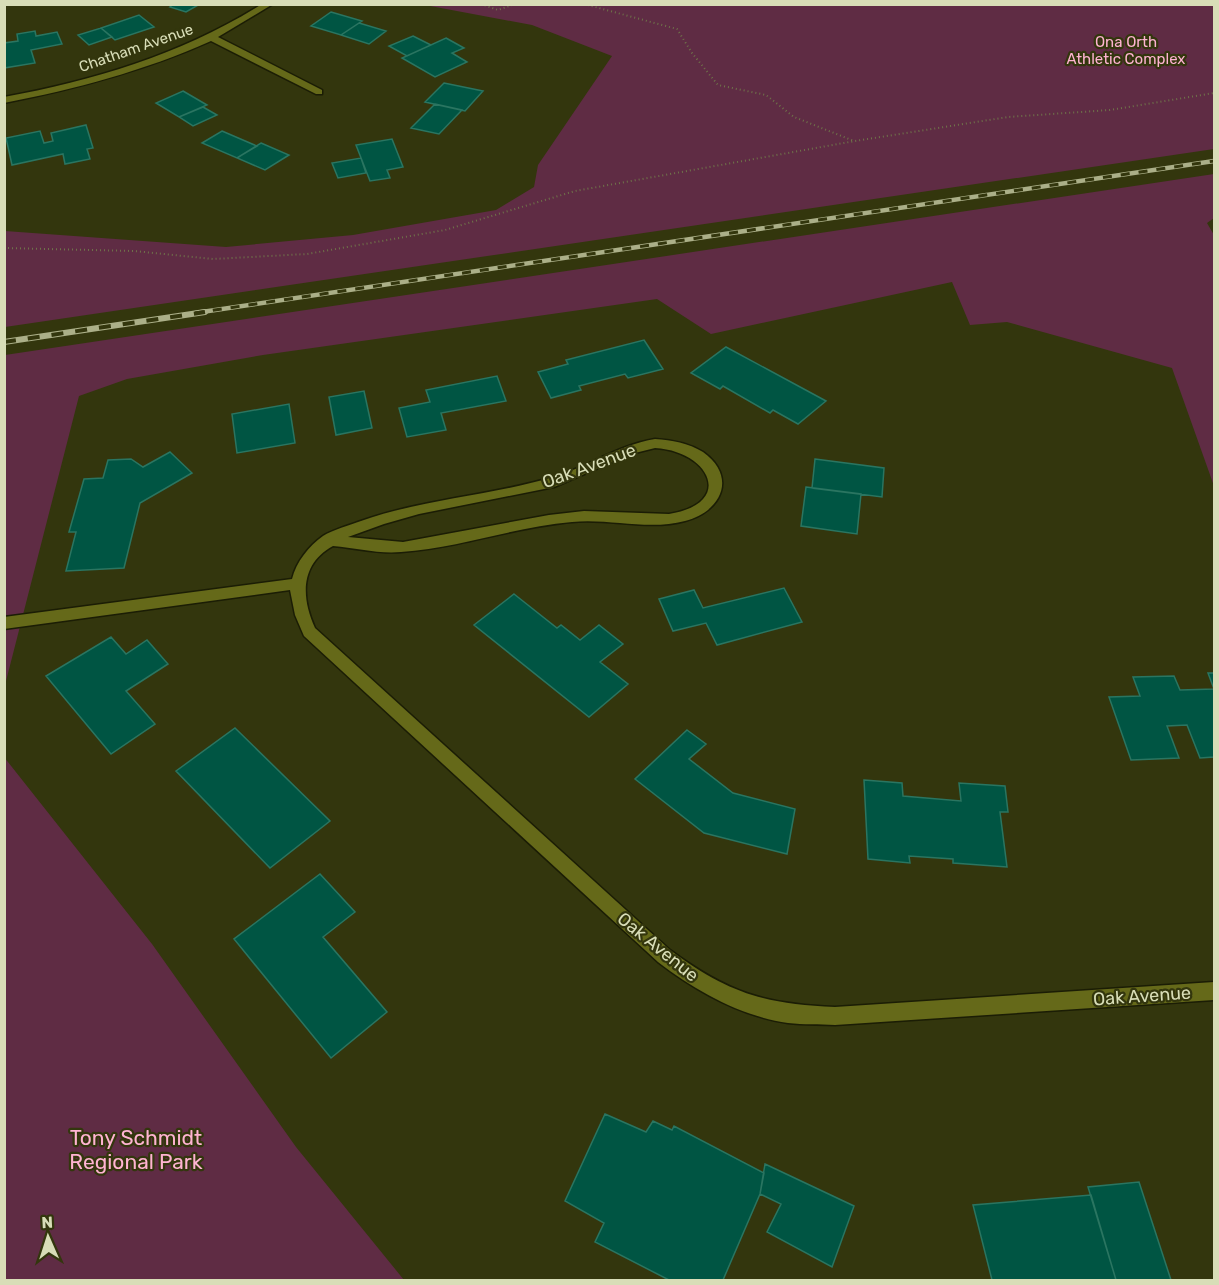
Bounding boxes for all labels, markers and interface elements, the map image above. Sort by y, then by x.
street label: Chatham Avenue [76,20,196,76]
park label: Ona Orth Athletic Complex [1067,33,1185,68]
street label: Oak Avenue [539,439,639,493]
street label: Oak Avenue [613,908,703,986]
street label: Oak Avenue [1092,982,1192,1010]
park label: Tony Schmidt Regional Park [69,1125,203,1174]
north arrow [18,1207,78,1267]
text: N [41,1213,53,1232]

